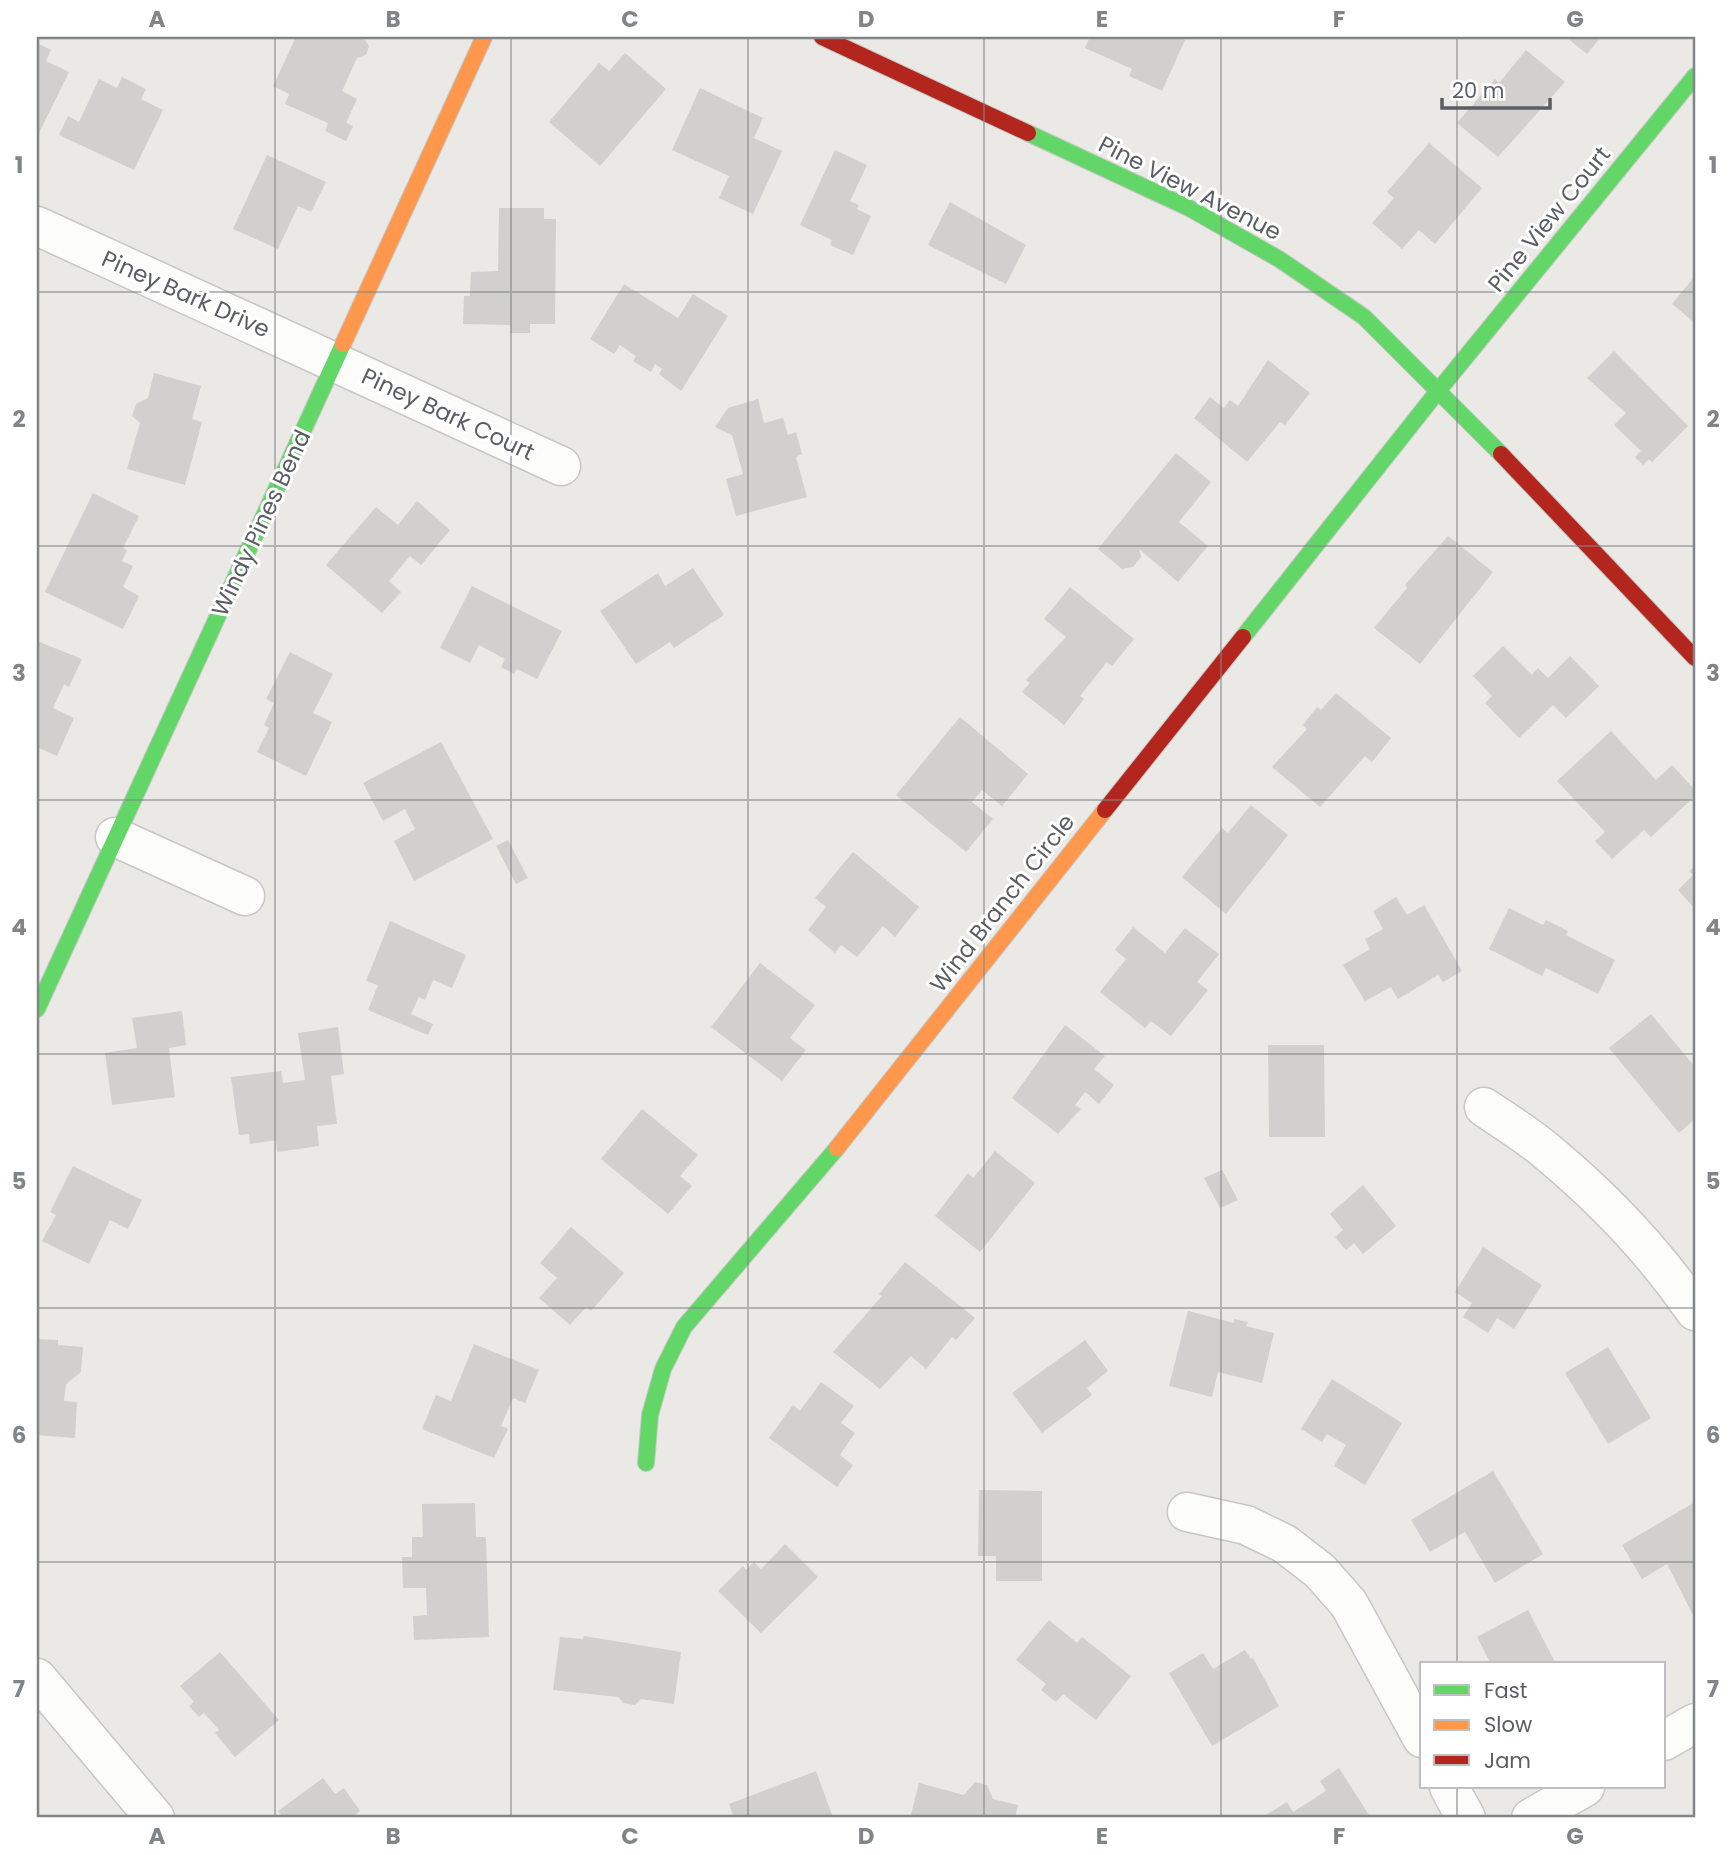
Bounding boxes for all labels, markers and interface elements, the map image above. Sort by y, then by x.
text: A [149,3,166,35]
text: B [385,3,401,35]
text: C [621,3,639,35]
text: D [858,3,874,35]
text: E [1096,3,1108,35]
text: F [1333,3,1345,35]
text: G [1566,3,1584,35]
scale bar [1442,66,1550,110]
text: 20 m [1452,76,1505,105]
street label: Pine View Avenue [1093,128,1287,248]
street label: Pine View Court [1480,139,1618,299]
text: 1 [15,149,23,181]
text: 1 [1709,149,1717,181]
street label: Piney Bark Drive [97,243,275,345]
street label: Piney Bark Court [356,360,540,468]
text: 2 [12,403,26,435]
text: 2 [1706,403,1720,435]
street label: Windy Pines Bend [204,425,318,621]
text: 3 [12,657,26,689]
text: 3 [1706,657,1720,689]
street label: Wind Branch Circle [922,807,1082,999]
text: 4 [11,911,27,943]
text: 4 [1705,911,1721,943]
text: 5 [12,1165,26,1197]
text: 5 [1706,1165,1720,1197]
text: 6 [12,1419,26,1451]
text: 6 [1706,1419,1720,1451]
legend [1420,1662,1666,1788]
text: 7 [13,1673,25,1705]
text: 7 [1707,1673,1719,1705]
text: Fast [1484,1676,1527,1705]
text: Slow [1484,1710,1532,1739]
text: Jam [1484,1746,1531,1775]
text: A [149,1820,166,1852]
text: B [385,1820,401,1852]
text: C [621,1820,639,1852]
text: D [858,1820,874,1852]
text: E [1096,1820,1108,1852]
text: F [1333,1820,1345,1852]
text: G [1566,1820,1584,1852]

